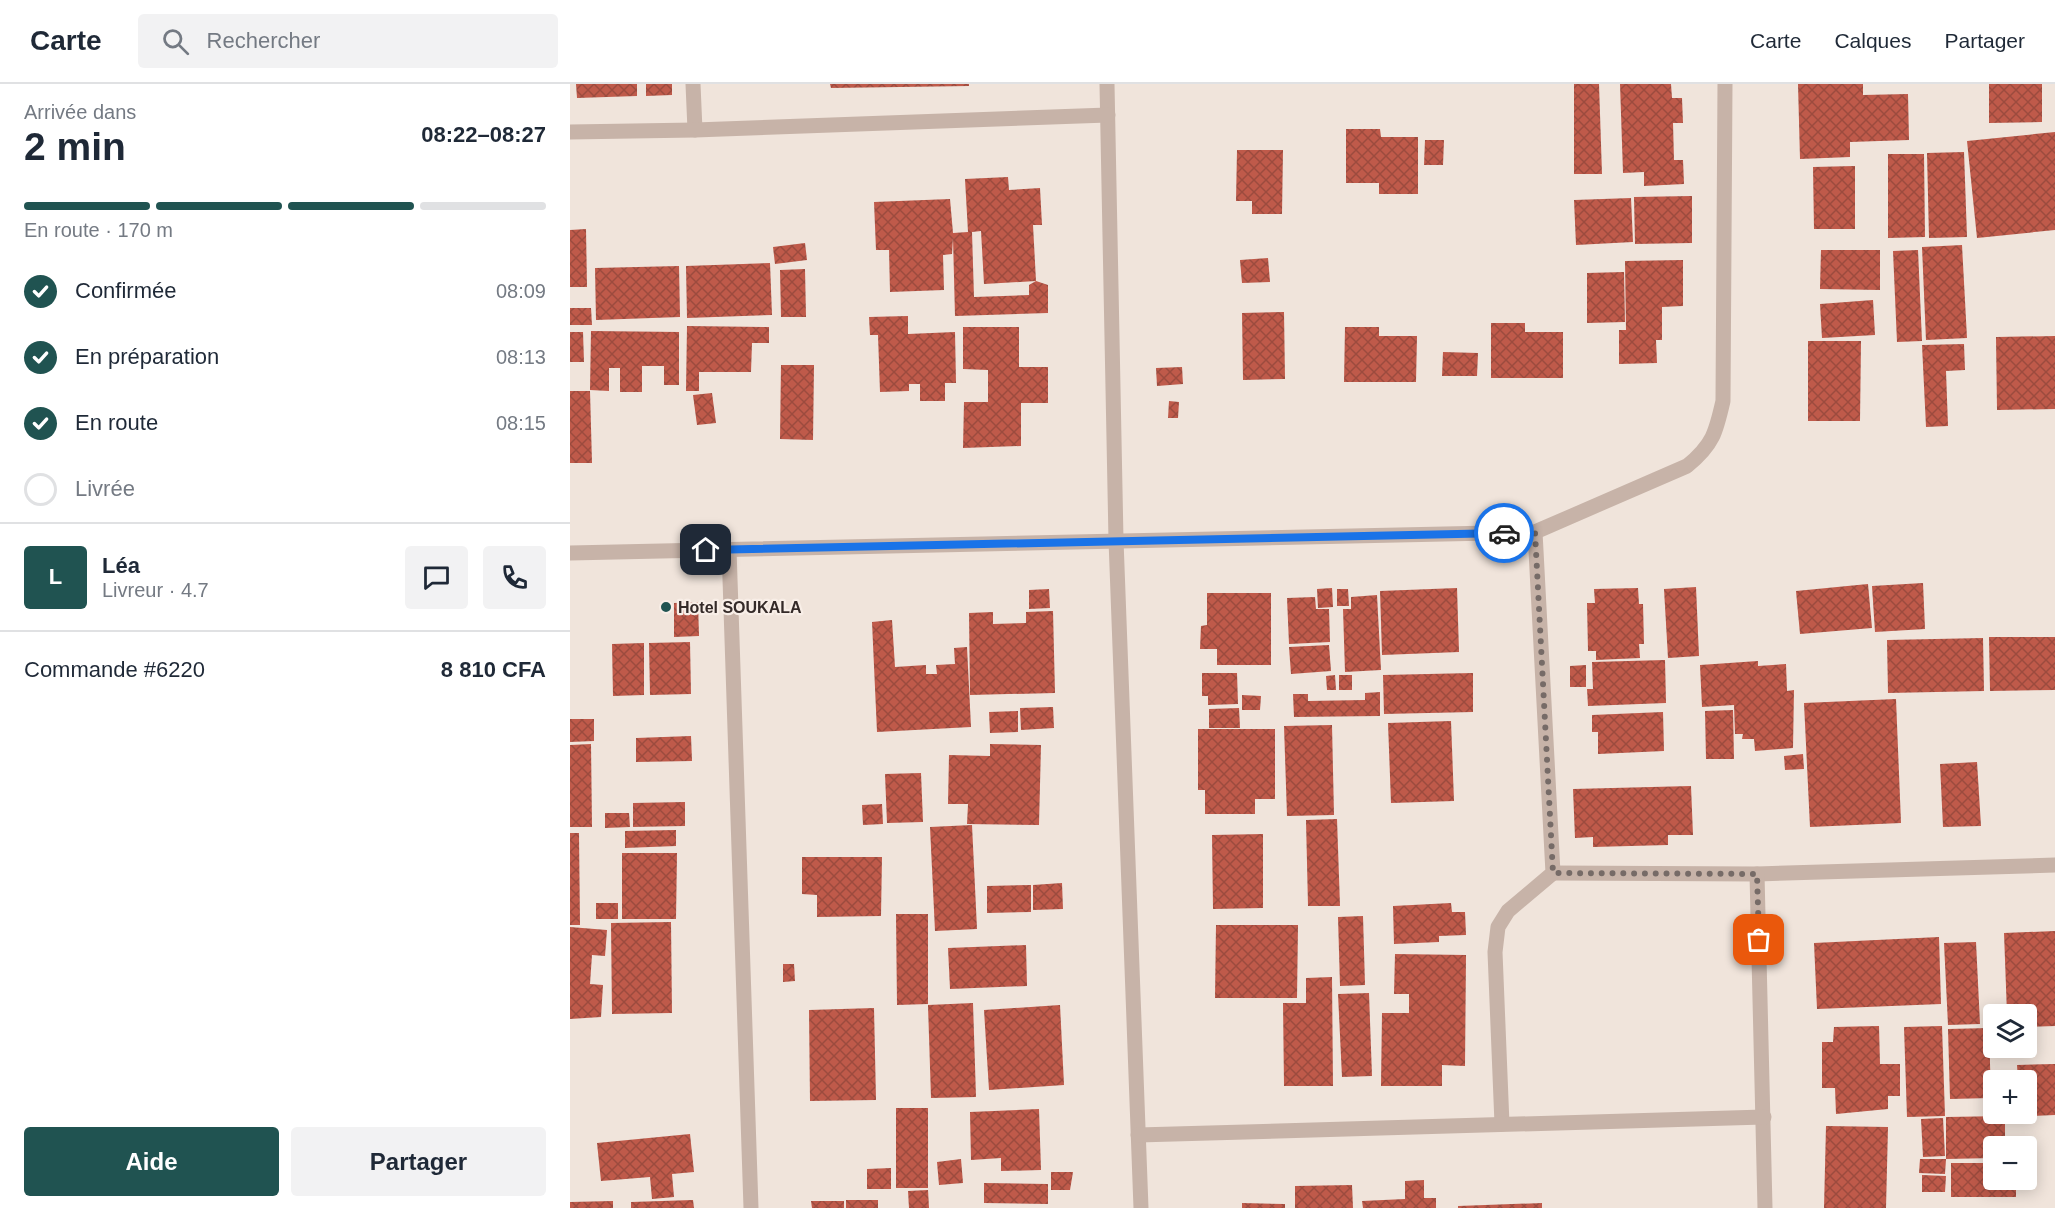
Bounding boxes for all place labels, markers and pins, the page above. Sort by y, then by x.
pin [680,524,731,575]
place label: Hotel SOUKALA [678,599,802,616]
marker: Hotel SOUKALA [659,600,673,614]
pin [1733,914,1784,965]

